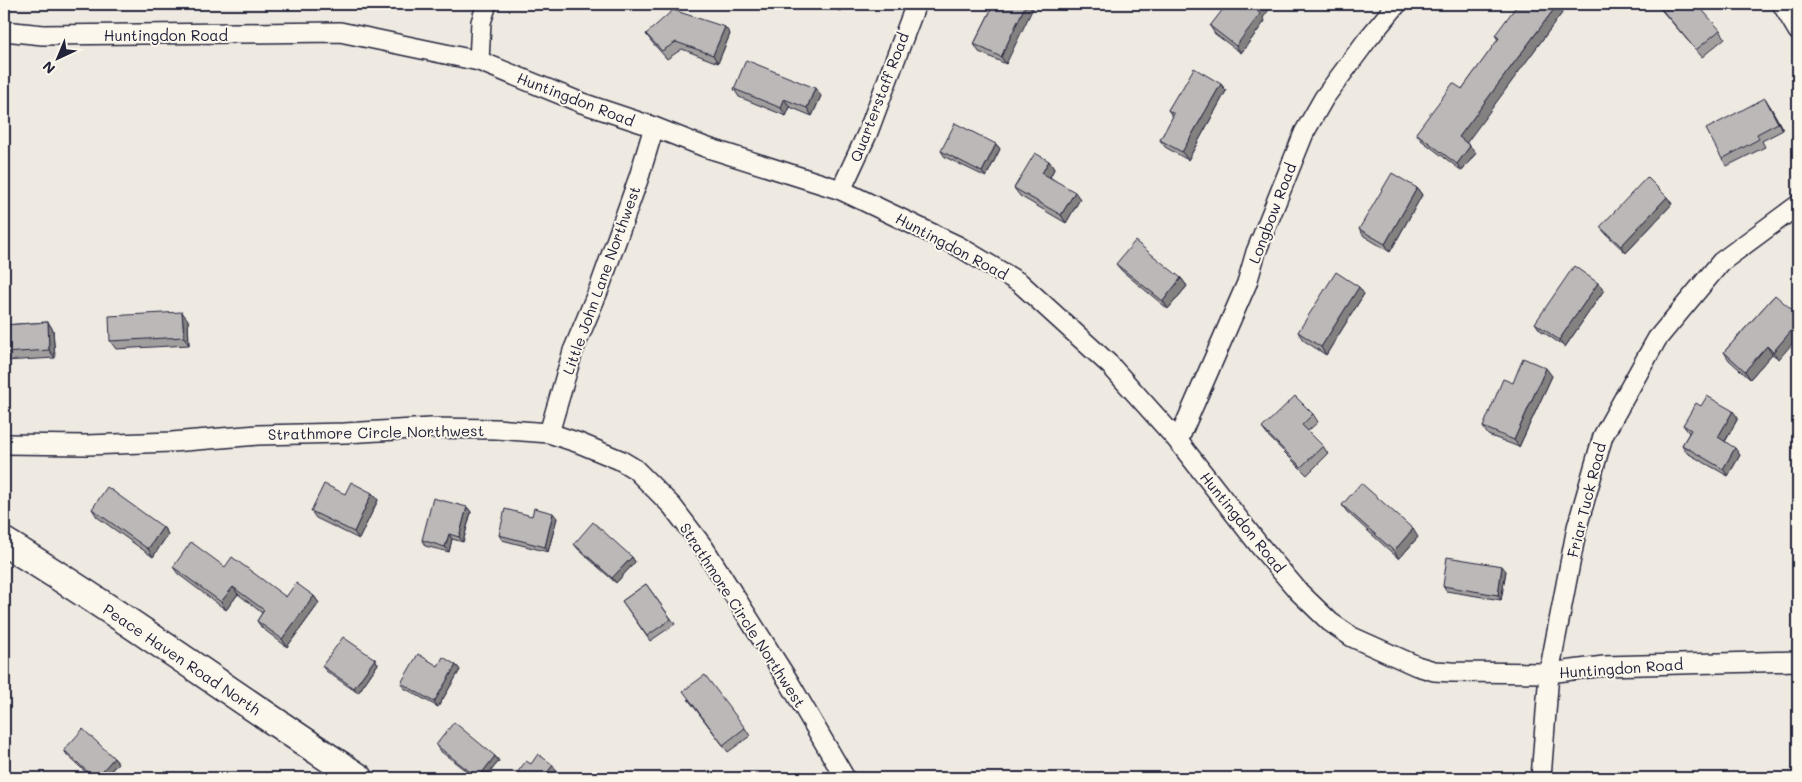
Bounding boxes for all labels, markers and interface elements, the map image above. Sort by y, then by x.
street label: Huntingdon Road [104,25,228,45]
street label: Quarterstaff Road [845,29,913,165]
north arrow [32,32,82,82]
text: N [38,57,59,78]
street label: Huntingdon Road [514,67,638,131]
street label: Longbow Road [1244,160,1300,266]
street label: Little John Lane Northwest [558,183,644,377]
street label: Huntingdon Road [892,208,1012,284]
street label: Strathmore Circle Northwest [268,420,484,444]
street label: Friar Tuck Road [1562,440,1610,560]
street label: Huntingdon Road [1196,467,1290,577]
street label: Strathmore Circle Northwest [676,519,810,711]
street label: Peace Haven Road North [99,599,265,719]
street label: Huntingdon Road [1558,654,1684,682]

